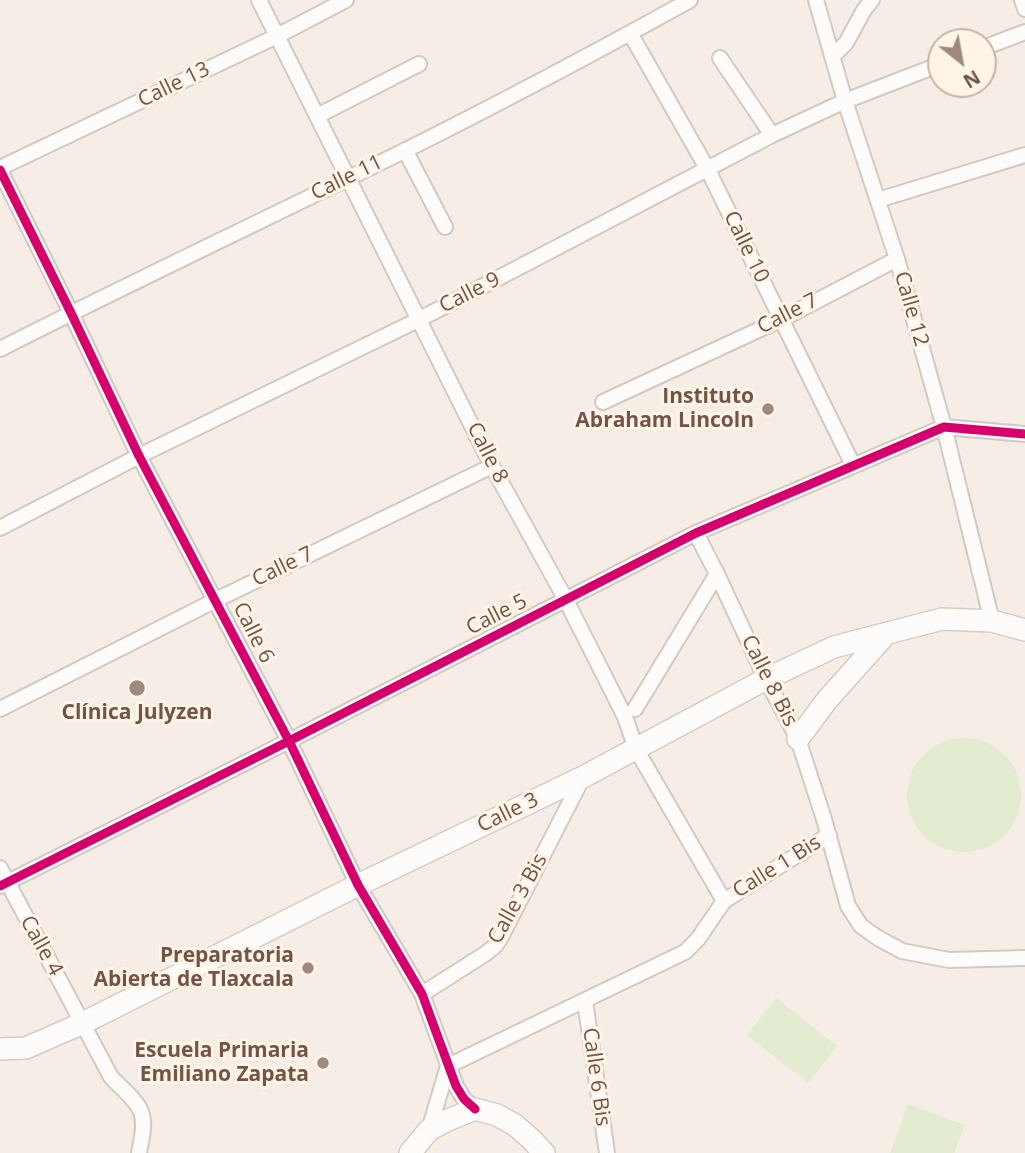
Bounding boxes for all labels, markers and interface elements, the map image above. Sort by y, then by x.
north arrow [927,28,997,98]
street label: Calle 13 [134,57,214,113]
text: N [958,64,985,94]
street label: Calle 11 [307,150,387,206]
street label: Calle 10 [718,207,774,287]
street label: Calle 9 [435,267,505,319]
street label: Calle 12 [888,269,934,349]
street label: Calle 7 [753,288,823,340]
place label: Instituto Abraham Lincoln [575,384,754,434]
marker: Instituto Abraham Lincoln [760,401,776,417]
street label: Calle 8 [461,418,513,488]
street label: Calle 7 [248,541,318,593]
street label: Calle 5 [462,589,532,641]
street label: Calle 6 [227,598,279,668]
street label: Calle 8 Bis [735,631,803,731]
marker: Clínica Julyzen [127,678,147,698]
place label: Clínica Julyzen [62,700,212,726]
street label: Calle 3 [473,787,543,839]
street label: Calle 1 Bis [728,830,826,904]
street label: Calle 3 Bis [483,850,553,948]
street label: Calle 4 [14,912,68,980]
place label: Preparatoria Abierta de Tlaxcala [93,943,294,993]
marker: Preparatoria Abierta de Tlaxcala [300,960,316,976]
street label: Calle 6 Bis [577,1026,615,1128]
place label: Escuela Primaria Emiliano Zapata [134,1038,309,1088]
marker: Escuela Primaria Emiliano Zapata [315,1055,331,1071]

